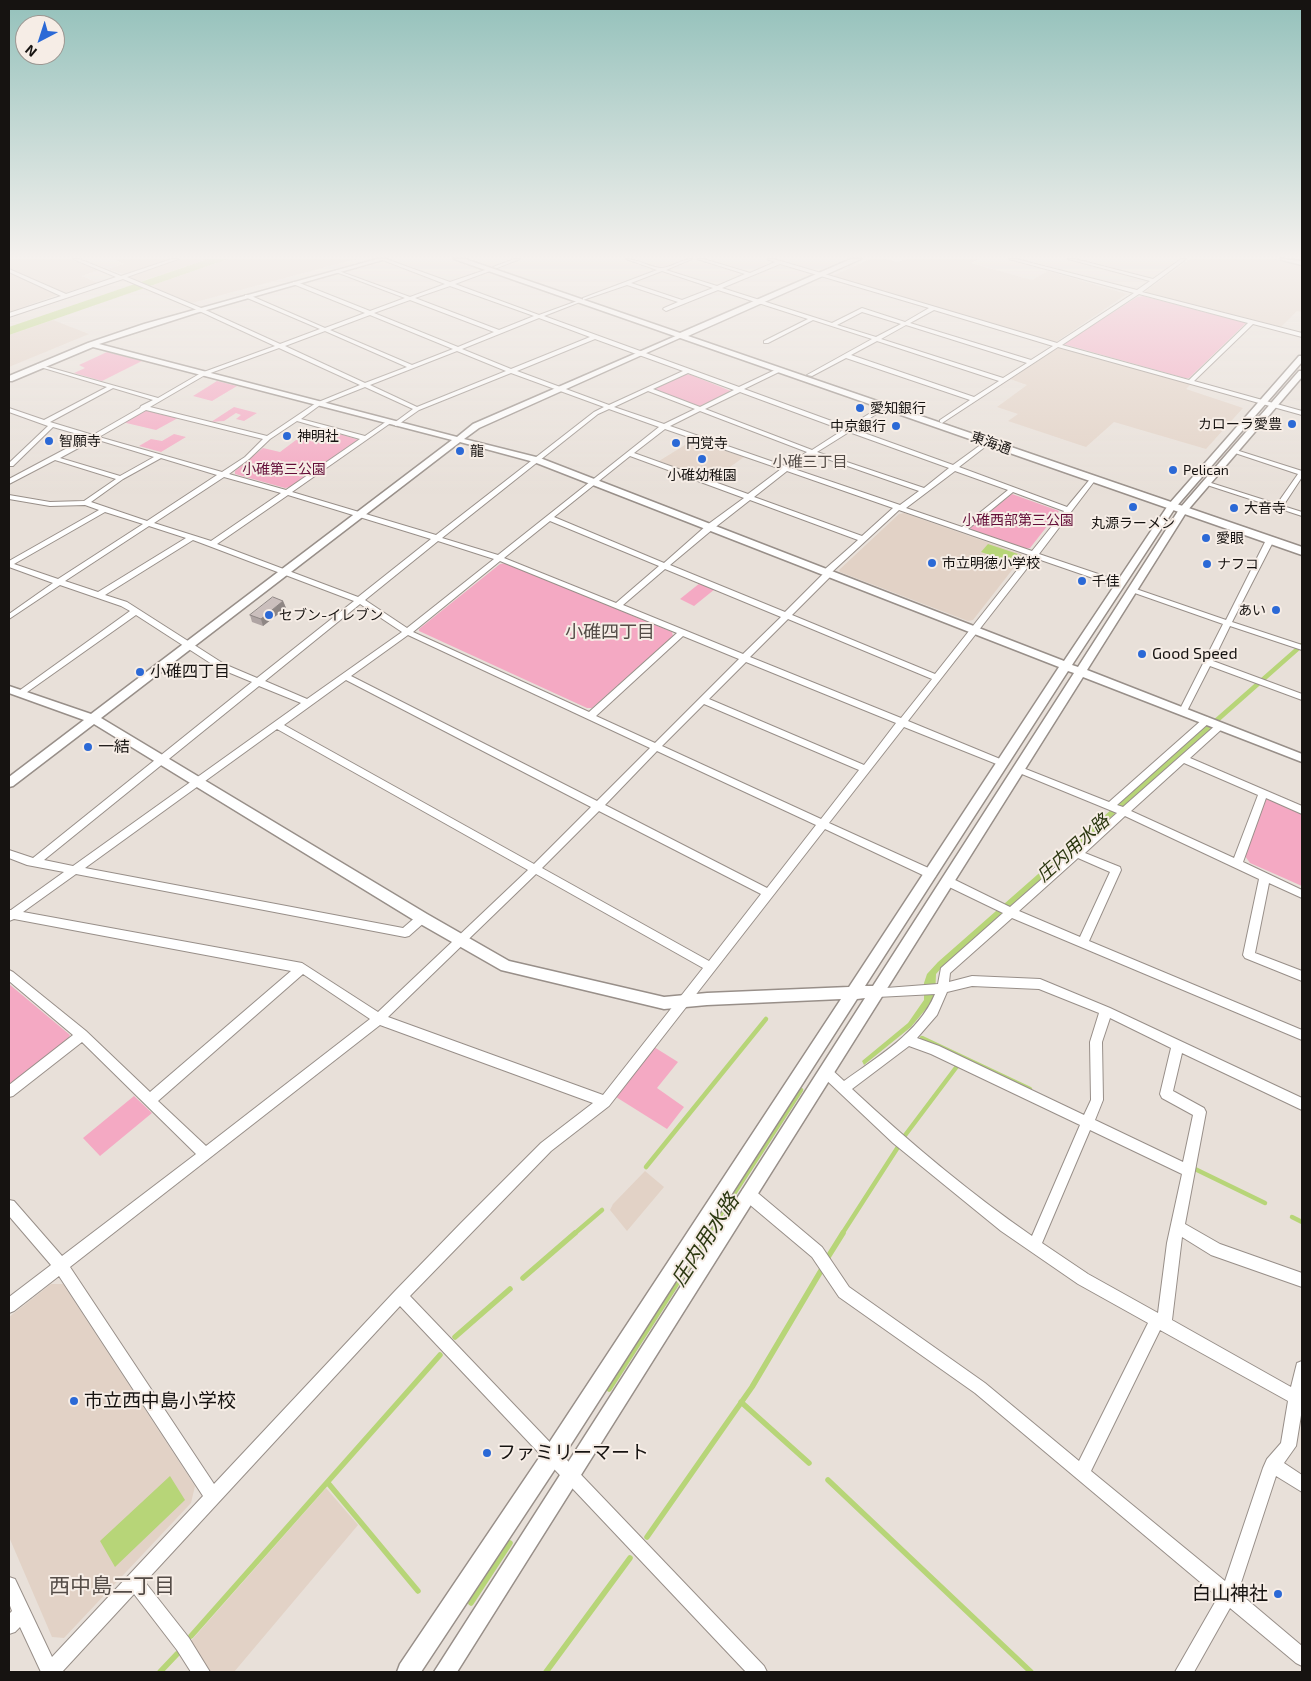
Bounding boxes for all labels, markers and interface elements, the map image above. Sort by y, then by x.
north arrow [15,15,65,65]
text: N [21,41,40,61]
place label: 愛知銀行 [870,400,926,416]
marker: 愛知銀行 [854,402,866,414]
place label: カローラ愛豊 [1198,416,1282,432]
place label: 中京銀行 [830,418,886,434]
marker: カローラ愛豊 [1286,418,1298,430]
marker: 中京銀行 [890,420,902,432]
place label: 神明社 [297,428,339,444]
street label: 東海通 [968,428,1014,458]
marker: 神明社 [281,430,293,442]
place label: 智願寺 [59,433,101,449]
marker: 智願寺 [43,435,55,447]
place label: 円覚寺 [686,435,728,451]
marker: 円覚寺 [670,437,682,449]
place label: 龍 [470,443,484,459]
marker: 龍 [454,445,466,457]
marker: 小碓幼稚園 [696,453,708,465]
district label: 小碓三丁目 [773,453,847,471]
park label: 小碓第三公園 [242,461,326,477]
place label: Pelican [1183,462,1229,478]
marker: Pelican [1167,464,1179,476]
place label: 小碓幼稚園 [667,467,737,483]
place label: 大音寺 [1244,500,1286,516]
marker: 丸源ラーメン [1127,501,1139,513]
marker: 大音寺 [1228,502,1240,514]
park label: 小碓西部第三公園 [962,512,1074,528]
place label: 丸源ラーメン [1091,515,1175,531]
place label: 愛眼 [1216,530,1244,546]
marker: 愛眼 [1200,532,1212,544]
place label: 市立明徳小学校 [942,555,1040,571]
place label: ナフコ [1217,556,1259,572]
marker: 市立明徳小学校 [926,557,938,569]
marker: ナフコ [1201,558,1213,570]
place label: 千佳 [1092,573,1120,589]
marker: 千佳 [1076,575,1088,587]
place label: あい [1238,602,1266,618]
marker: あい [1270,604,1282,616]
place label: セブン-イレブン [279,607,383,623]
marker: セブン-イレブン [263,609,275,621]
district label: 小碓四丁目 [565,621,655,643]
place label: Good Speed [1152,644,1238,664]
marker: Good Speed [1136,648,1148,660]
place label: 小碓四丁目 [150,662,230,682]
marker: 小碓四丁目 [134,666,146,678]
place label: 一結 [98,737,130,757]
marker: 一結 [82,741,94,753]
water label: 庄内用水路 [1032,810,1114,886]
water label: 庄内用水路 [666,1189,744,1291]
place label: 市立西中島小学校 [84,1390,236,1412]
marker: 市立西中島小学校 [68,1395,80,1407]
place label: ファミリーマート [497,1442,649,1464]
marker: ファミリーマート [481,1447,493,1459]
district label: 西中島二丁目 [49,1573,175,1599]
place label: 白山神社 [1192,1583,1268,1605]
marker: 白山神社 [1272,1588,1284,1600]

